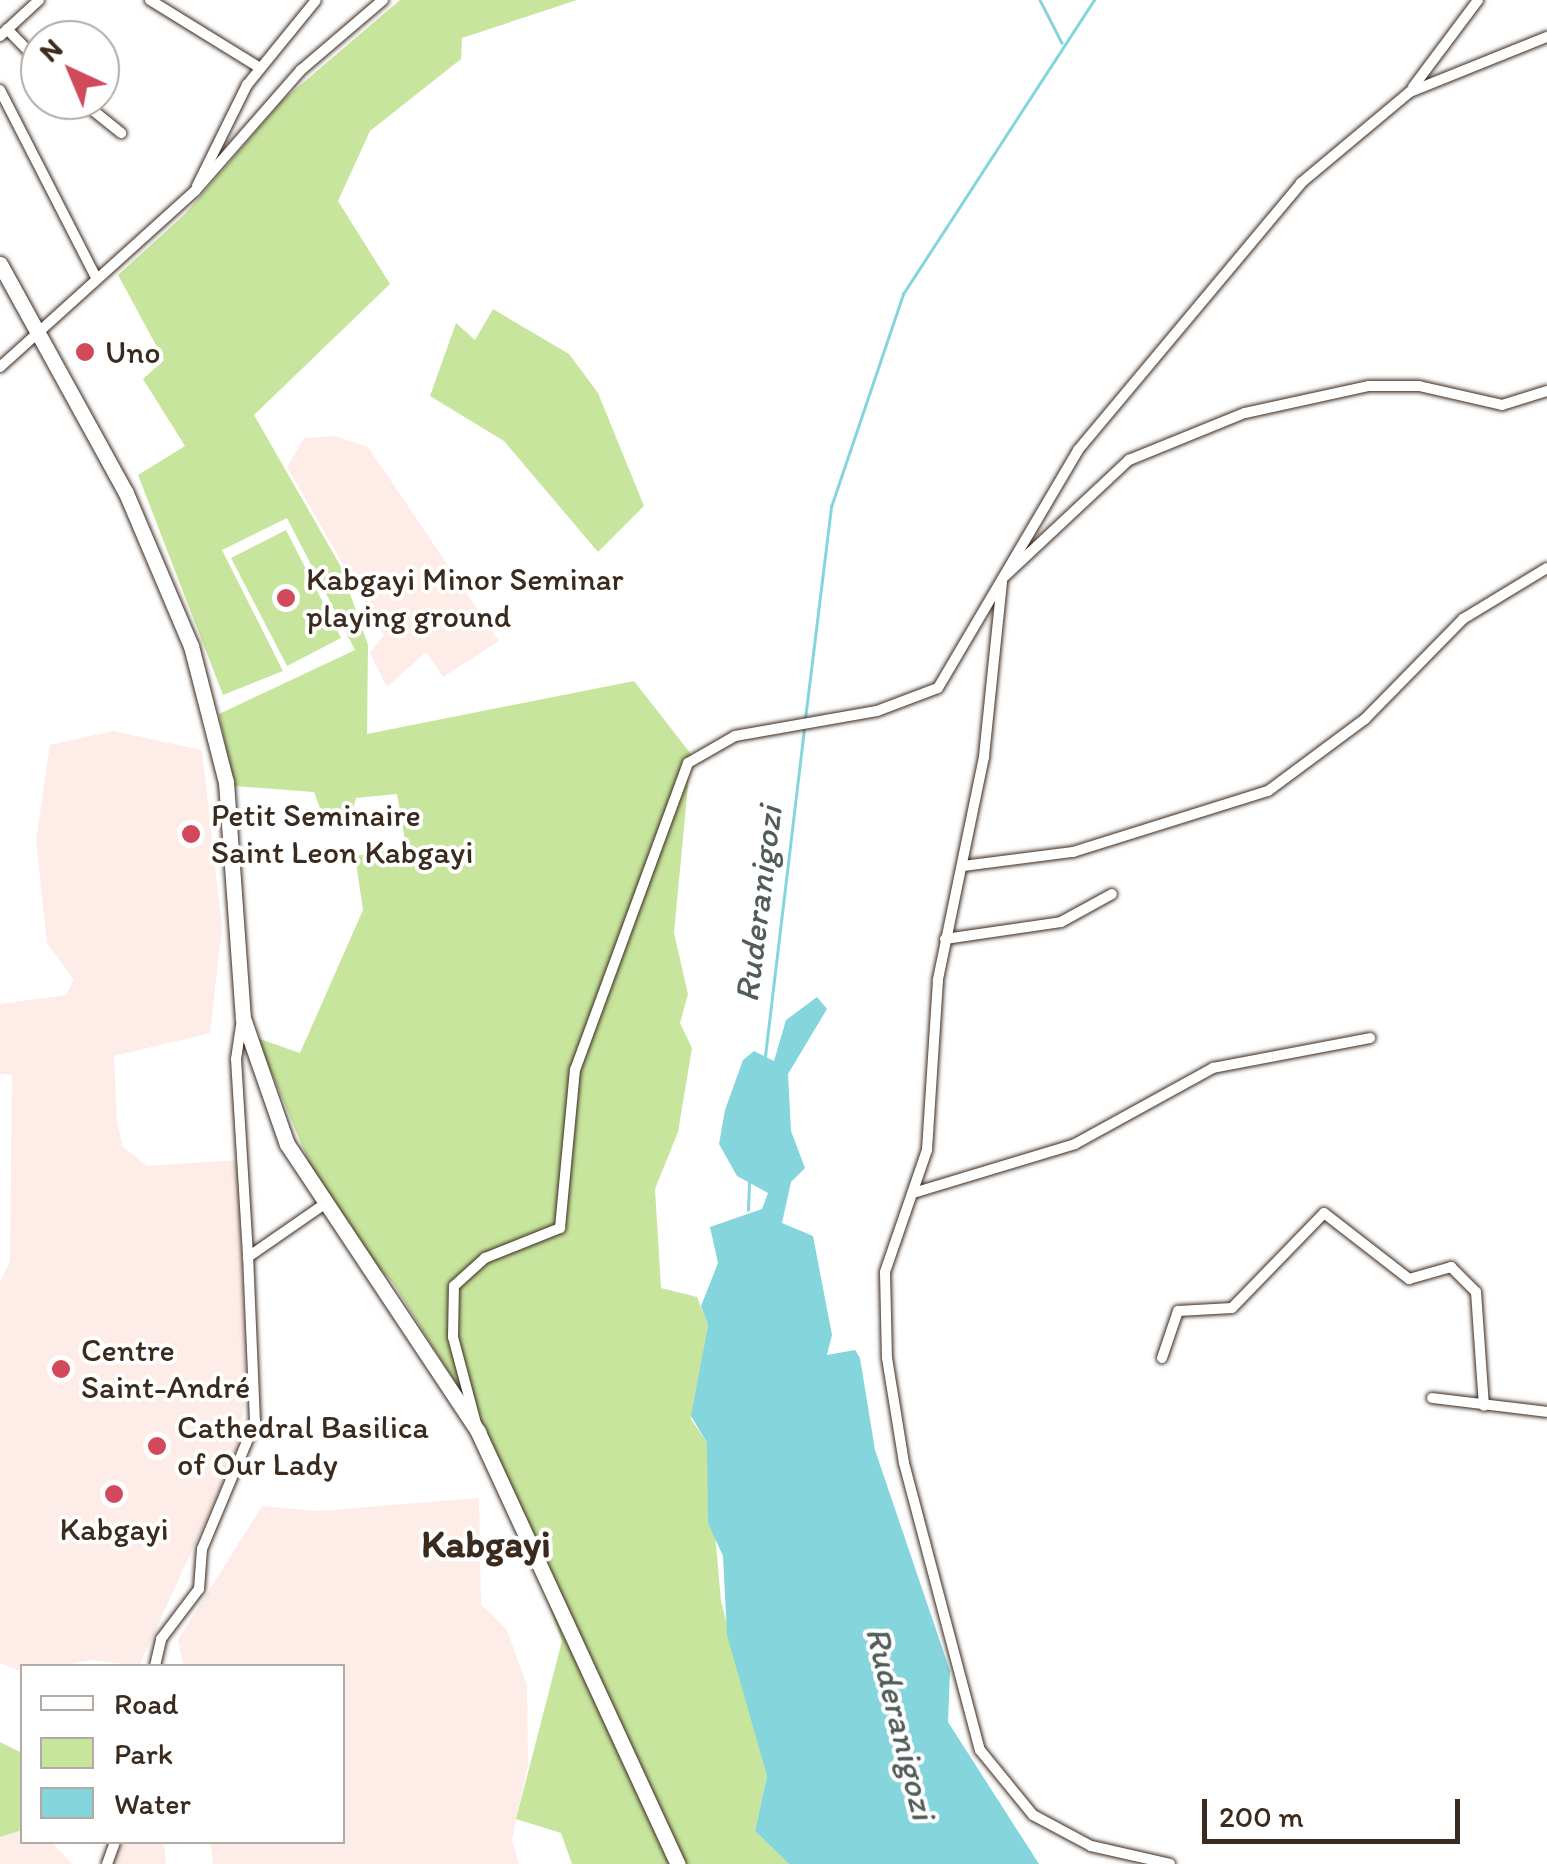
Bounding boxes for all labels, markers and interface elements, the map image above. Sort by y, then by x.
north arrow [20,20,120,120]
text: N [32,31,69,69]
place label: Uno [105,333,161,371]
marker: Uno [74,341,96,363]
place label: Kabgayi Minor Seminar playing ground [306,561,624,636]
marker: Kabgayi Minor Seminar playing ground [275,587,297,609]
place label: Petit Seminaire Saint Leon Kabgayi [211,797,473,872]
water label: Ruderanigozi [725,804,791,1004]
marker: Petit Seminaire Saint Leon Kabgayi [180,823,202,845]
place label: Centre Saint-André [81,1332,250,1407]
marker: Centre Saint-André [50,1358,72,1380]
place label: Cathedral Basilica of Our Lady [177,1409,429,1484]
marker: Cathedral Basilica of Our Lady [146,1435,168,1457]
marker: Kabgayi [103,1483,125,1505]
place label: Kabgayi [59,1510,169,1548]
district label: Kabgayi [421,1522,551,1568]
water label: Ruderanigozi [857,1622,945,1824]
legend [20,1664,345,1844]
text: Road [114,1685,179,1722]
text: Park [114,1735,173,1772]
scale bar [1207,1779,1464,1841]
text: Water [114,1785,191,1822]
text: 200 m [1219,1798,1304,1835]

